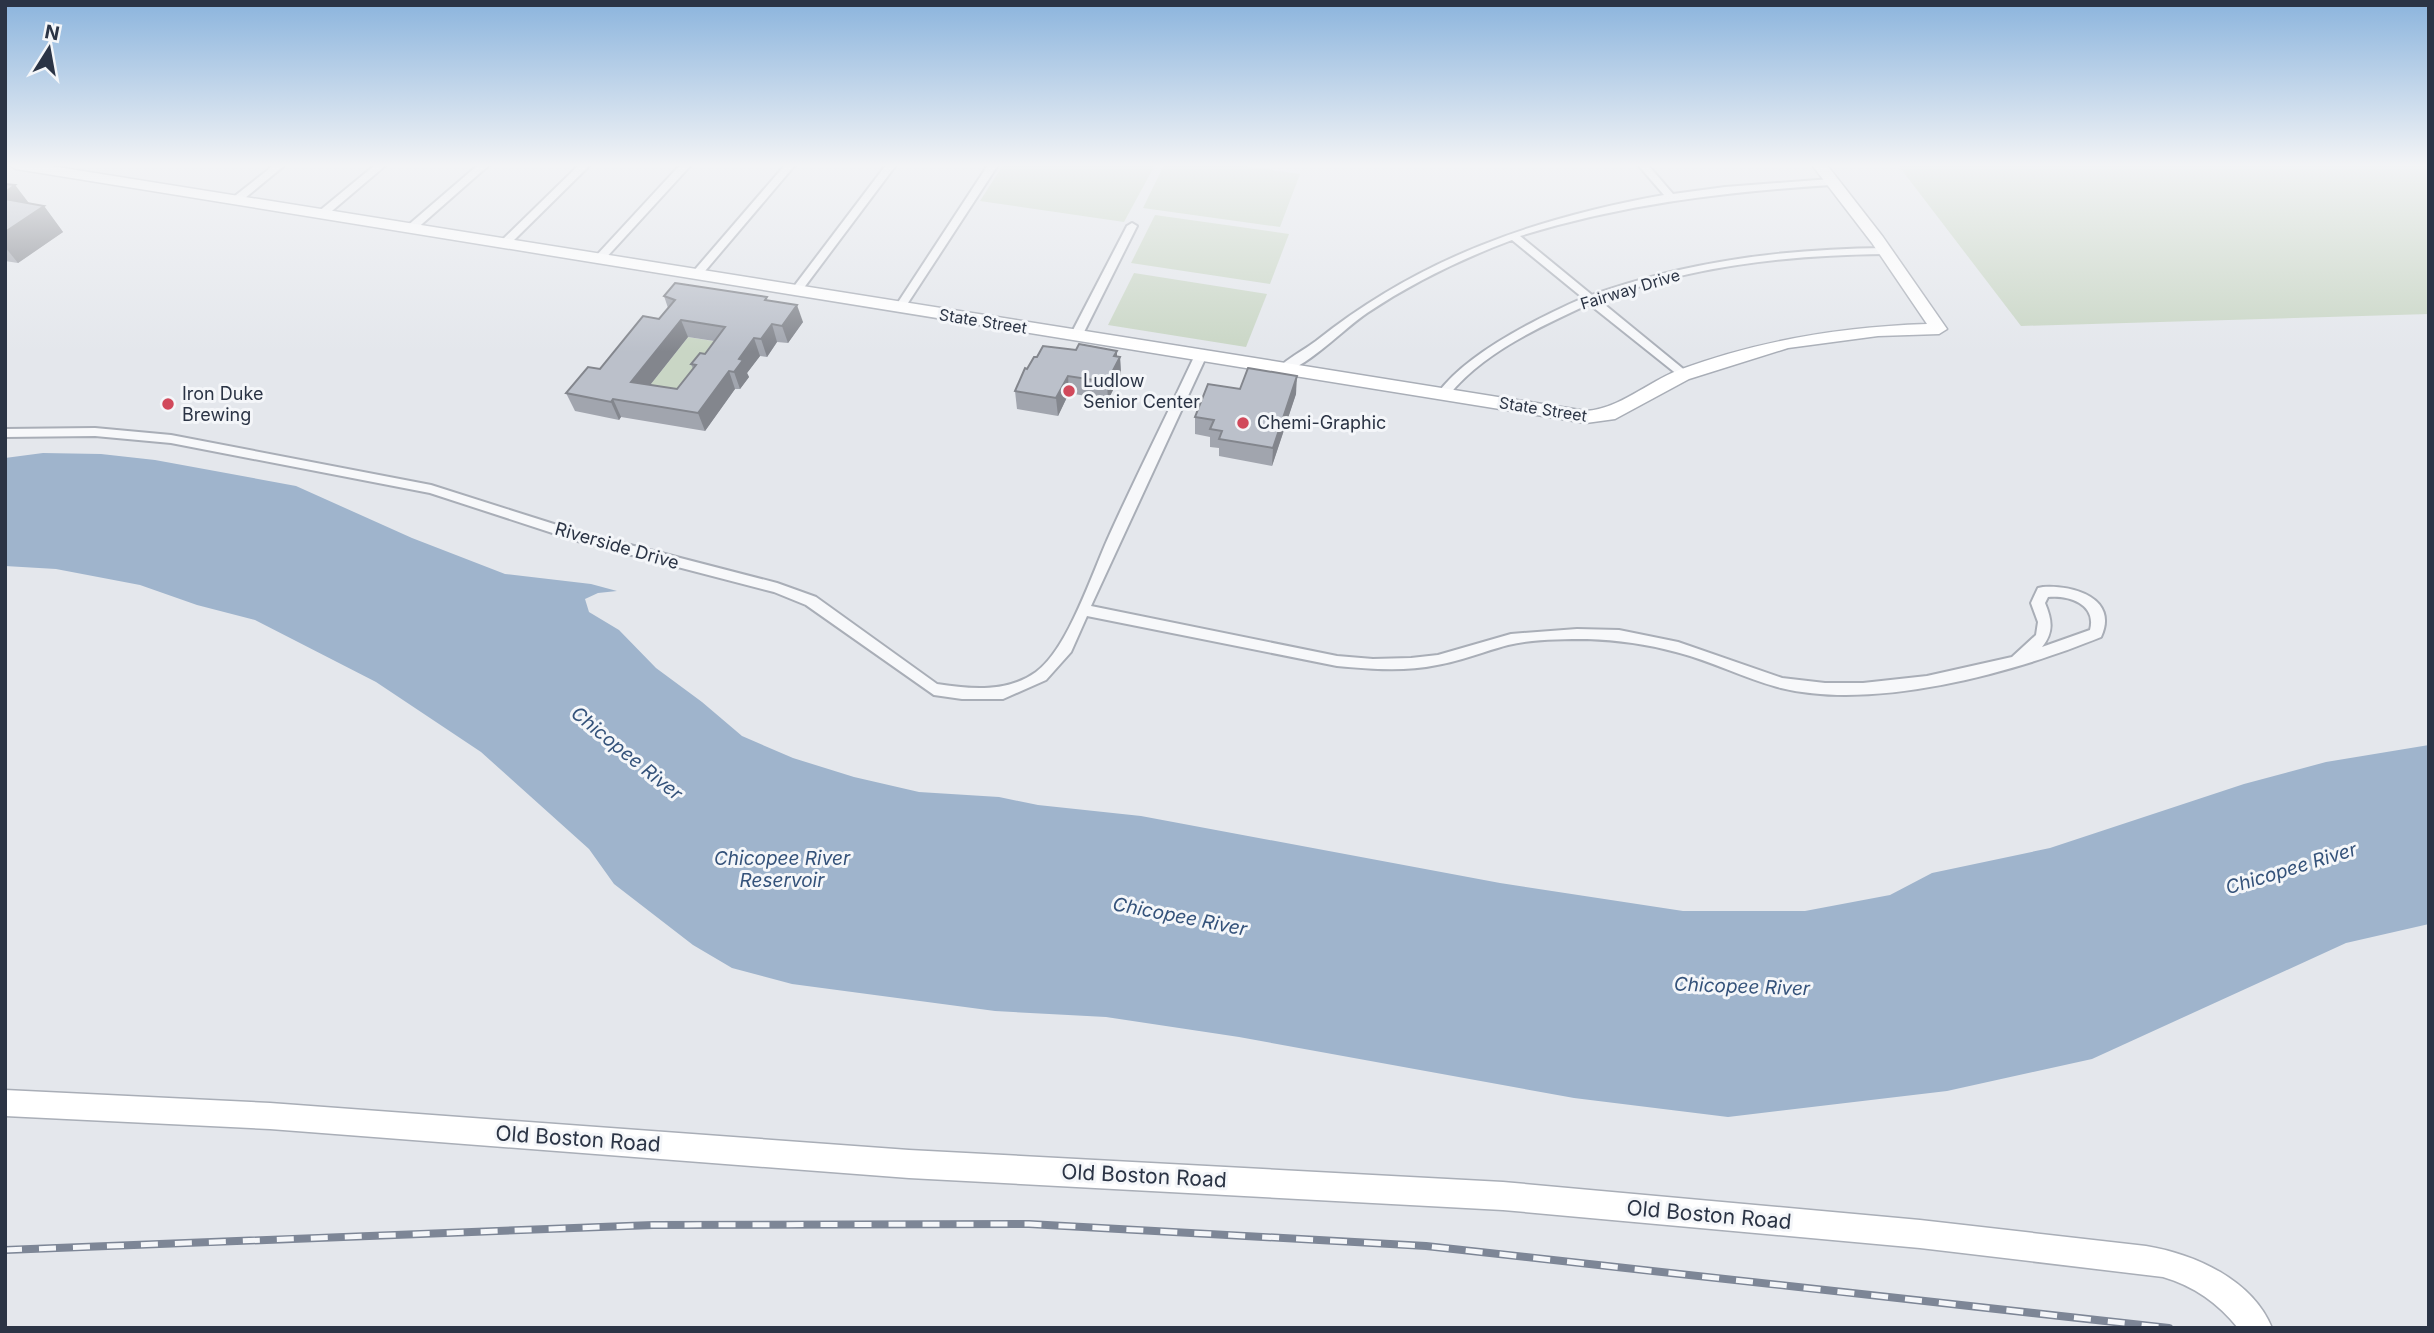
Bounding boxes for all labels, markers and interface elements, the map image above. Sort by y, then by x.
north arrow [14,14,84,84]
text: N [43,20,61,45]
street label: Fairway Drive [1578,264,1682,314]
street label: State Street [938,304,1028,338]
place label: Ludlow Senior Center [1083,370,1200,412]
place label: Iron Duke Brewing [182,383,263,425]
marker: Ludlow Senior Center [1061,383,1077,399]
street label: State Street [1498,392,1588,426]
marker: Iron Duke Brewing [160,396,176,412]
place label: Chemi-Graphic [1257,412,1386,433]
marker: Chemi-Graphic [1235,415,1251,431]
street label: Riverside Drive [553,518,682,573]
water label: Chicopee River [567,702,687,806]
water label: Chicopee River [2223,837,2360,899]
water label: Chicopee River Reservoir [714,847,851,892]
water label: Chicopee River [1111,892,1250,941]
water label: Chicopee River [1674,973,1811,1000]
street label: Old Boston Road [495,1120,661,1157]
street label: Old Boston Road [1061,1159,1227,1192]
street label: Old Boston Road [1625,1195,1793,1234]

